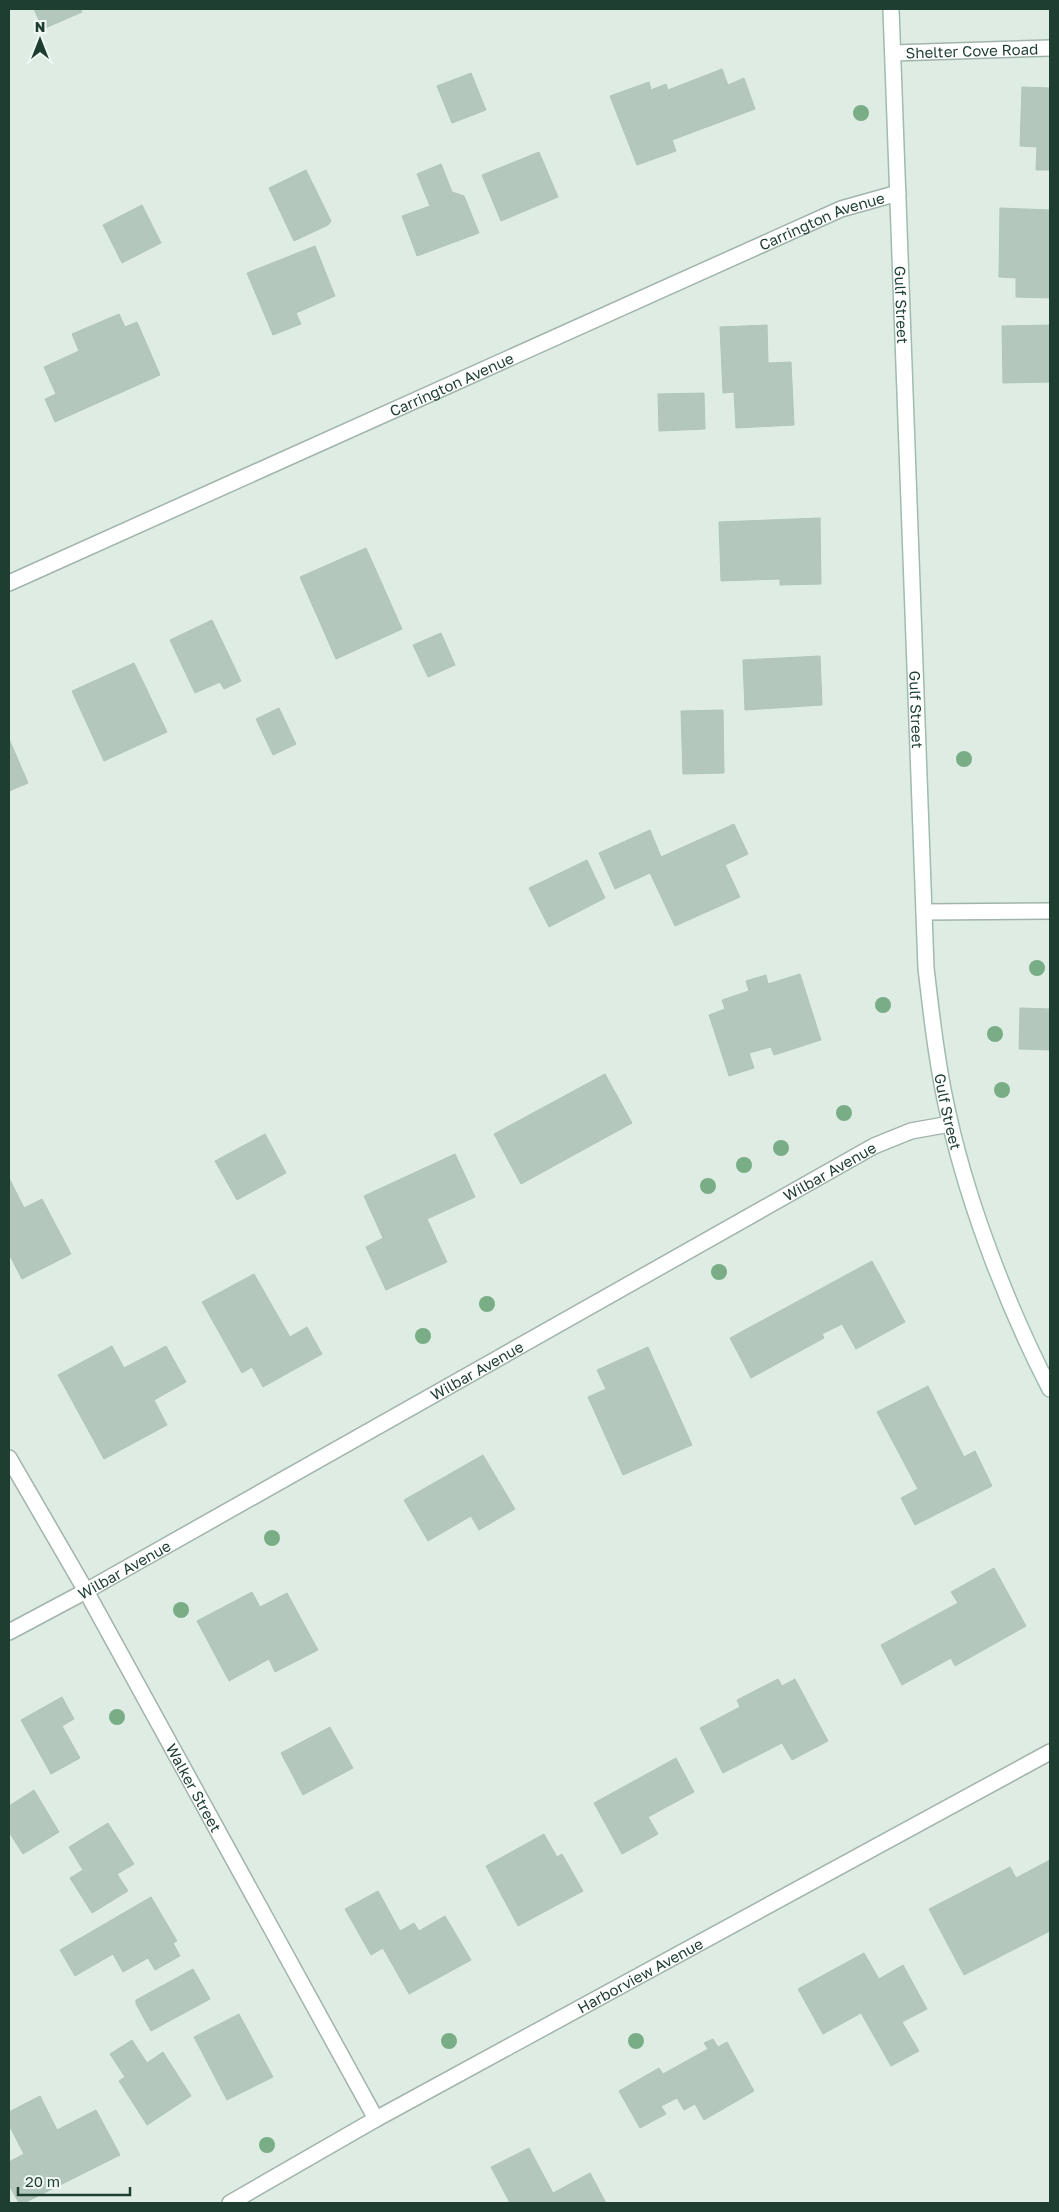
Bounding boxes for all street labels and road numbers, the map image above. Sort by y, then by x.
street label: Shelter Cove Road [905,39,1039,62]
street label: Carrington Avenue [756,188,887,254]
street label: Gulf Street [891,266,912,344]
street label: Carrington Avenue [387,348,516,420]
street label: Gulf Street [906,670,927,749]
street label: Gulf Street [931,1072,965,1152]
street label: Wilbar Avenue [780,1138,879,1204]
street label: Wilbar Avenue [427,1337,527,1404]
street label: Wilbar Avenue [75,1536,174,1603]
street label: Walker Street [162,1740,225,1835]
street label: Harborview Avenue [574,1934,706,2017]

